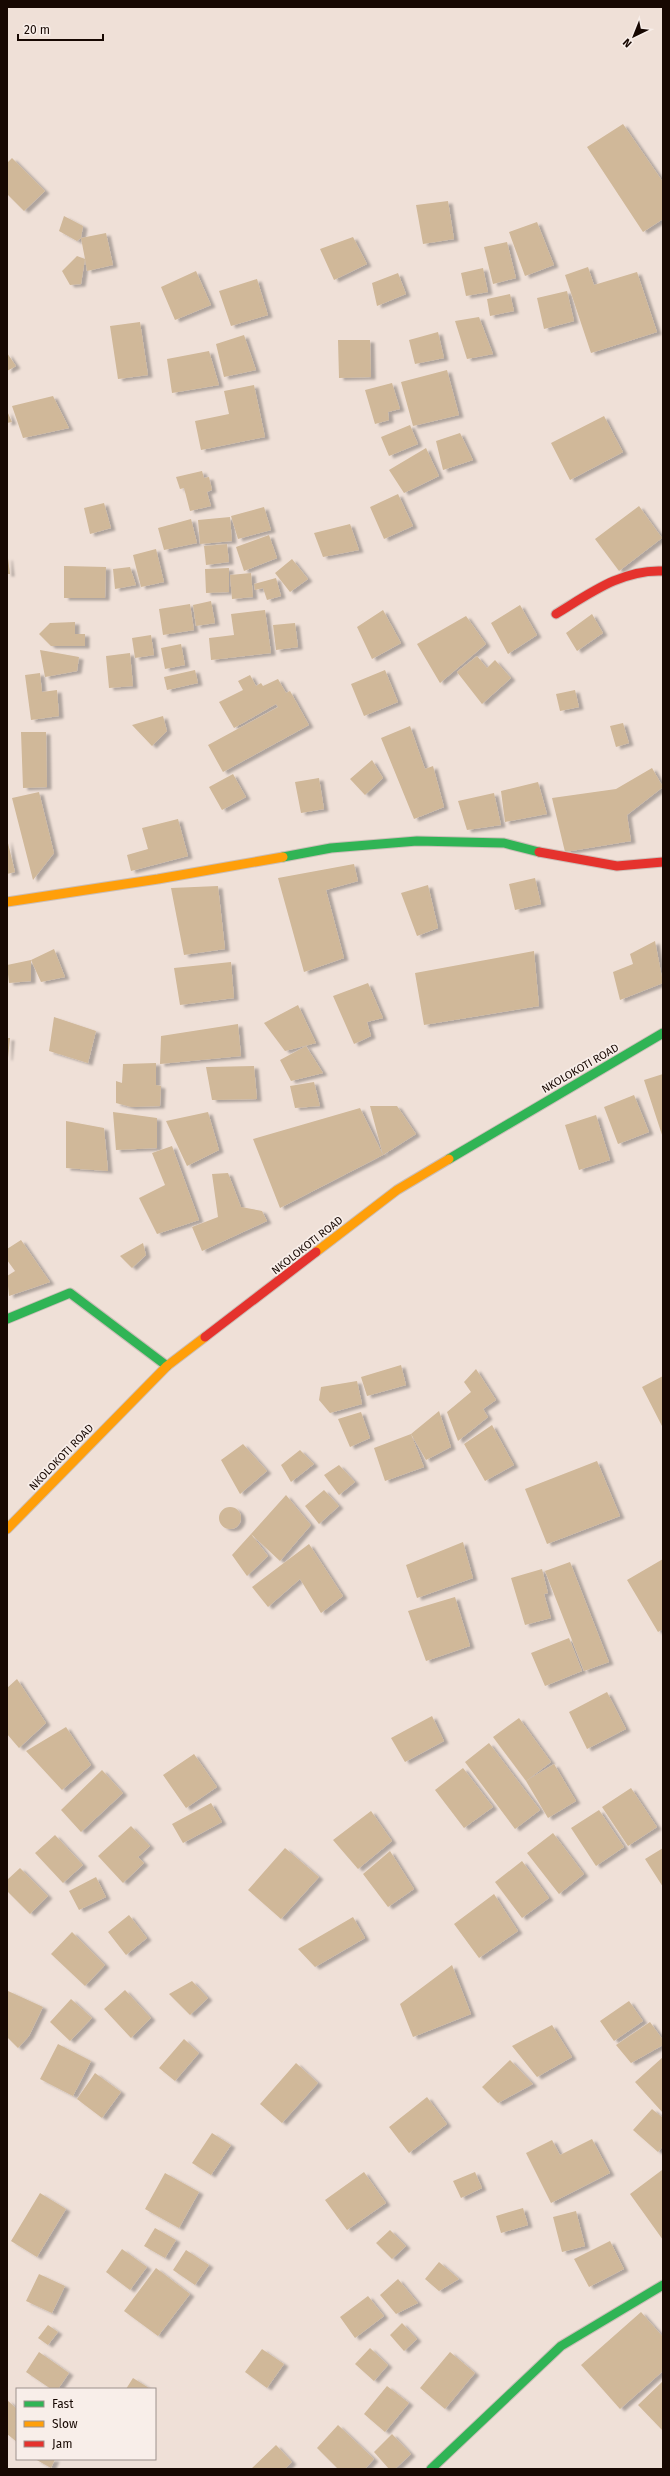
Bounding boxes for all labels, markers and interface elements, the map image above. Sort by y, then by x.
scale bar [18,16,103,42]
north arrow [614,16,654,56]
text: 20 m [24,23,50,37]
text: N [620,36,635,50]
street label: NKOLOKOTI ROAD [539,1041,621,1096]
street label: NKOLOKOTI ROAD [269,1214,346,1277]
street label: NKOLOKOTI ROAD [27,1422,96,1493]
legend [16,2388,156,2460]
text: Fast [52,2397,74,2411]
text: Slow [52,2417,78,2431]
text: Jam [52,2437,72,2451]

